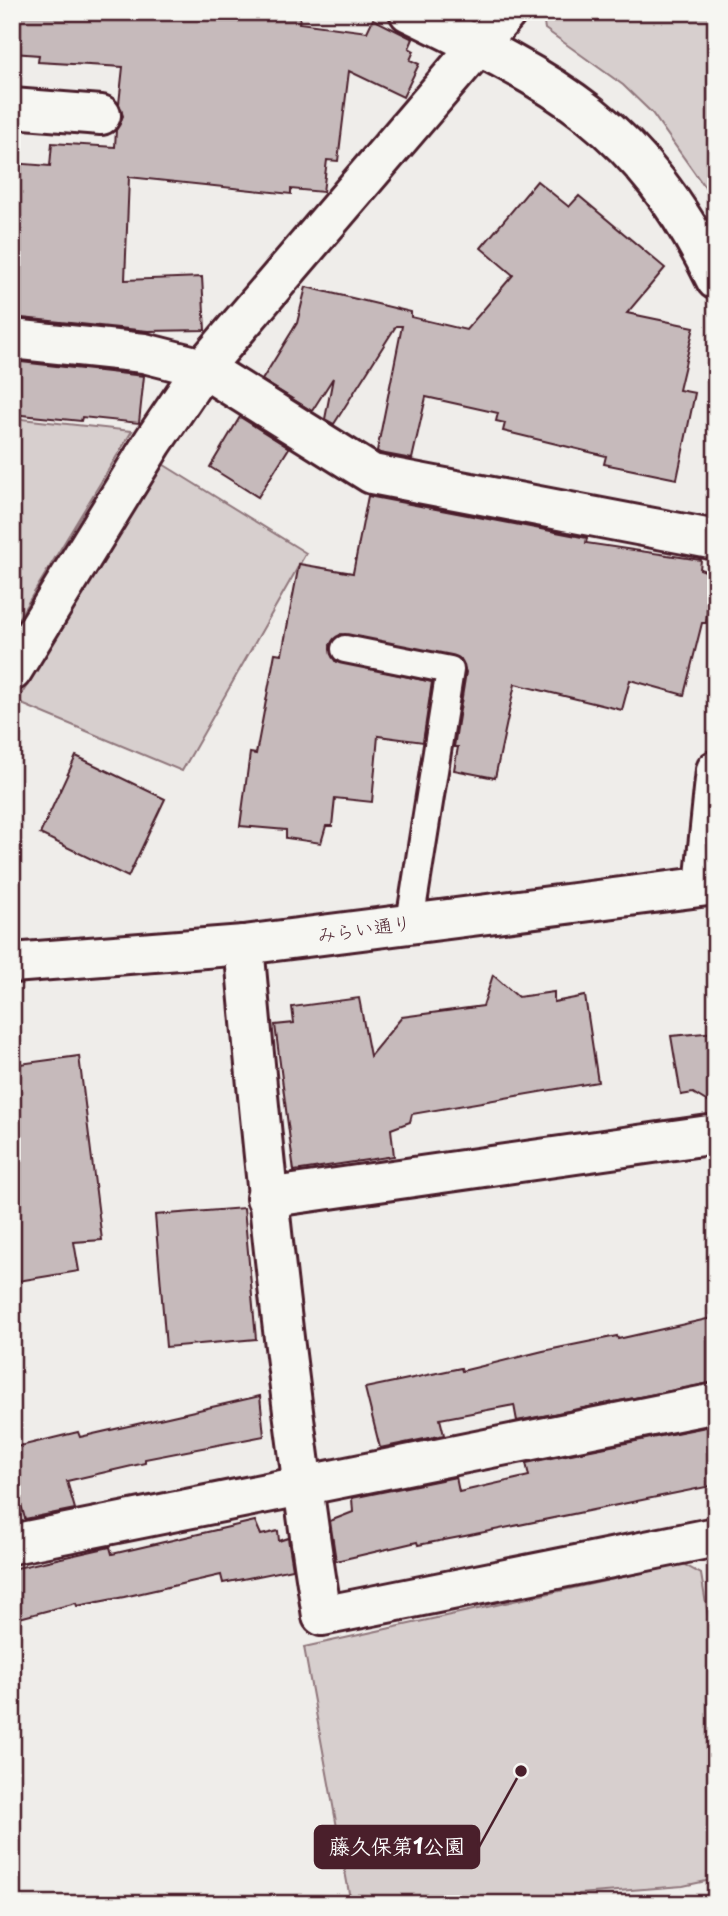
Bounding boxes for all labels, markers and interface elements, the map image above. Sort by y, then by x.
street label: みらい通り [315,908,413,948]
callout: 藤久保第1公園 [315,1826,479,1868]
text: 藤久保第1公園 [329,1829,465,1861]

